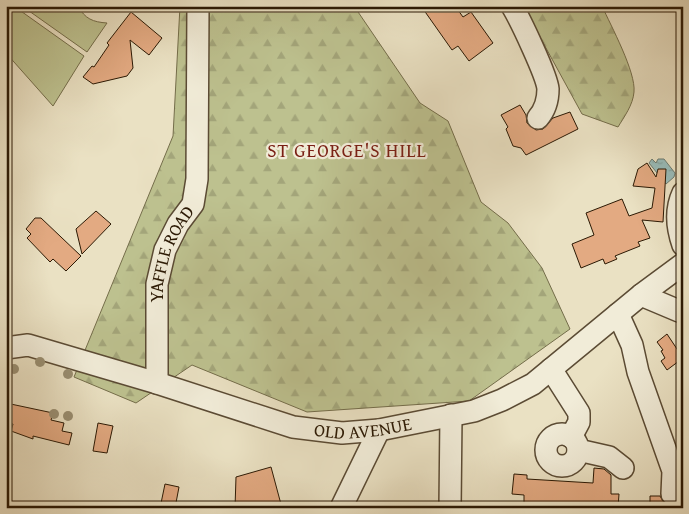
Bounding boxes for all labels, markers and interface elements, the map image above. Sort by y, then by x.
district label: ST GEORGE'S HILL [267,136,427,164]
street label: YAFFLE ROAD [143,199,201,302]
street label: OLD AVENUE [313,410,414,446]

